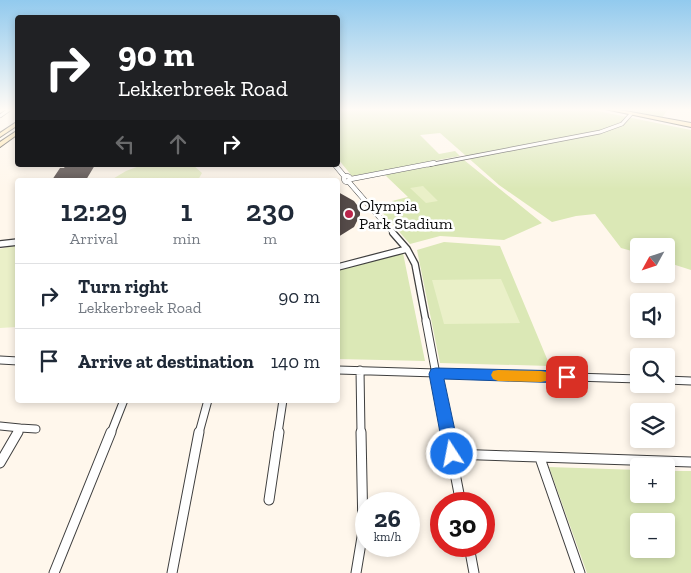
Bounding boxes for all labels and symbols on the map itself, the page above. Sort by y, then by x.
place label: Olympia Park Stadium [359,196,453,233]
marker: Olympia Park Stadium [343,208,355,220]
north arrow [630,238,675,282]
pin [546,356,588,398]
position arrow [425,427,477,479]
speed limit sign: 30 [430,492,495,557]

